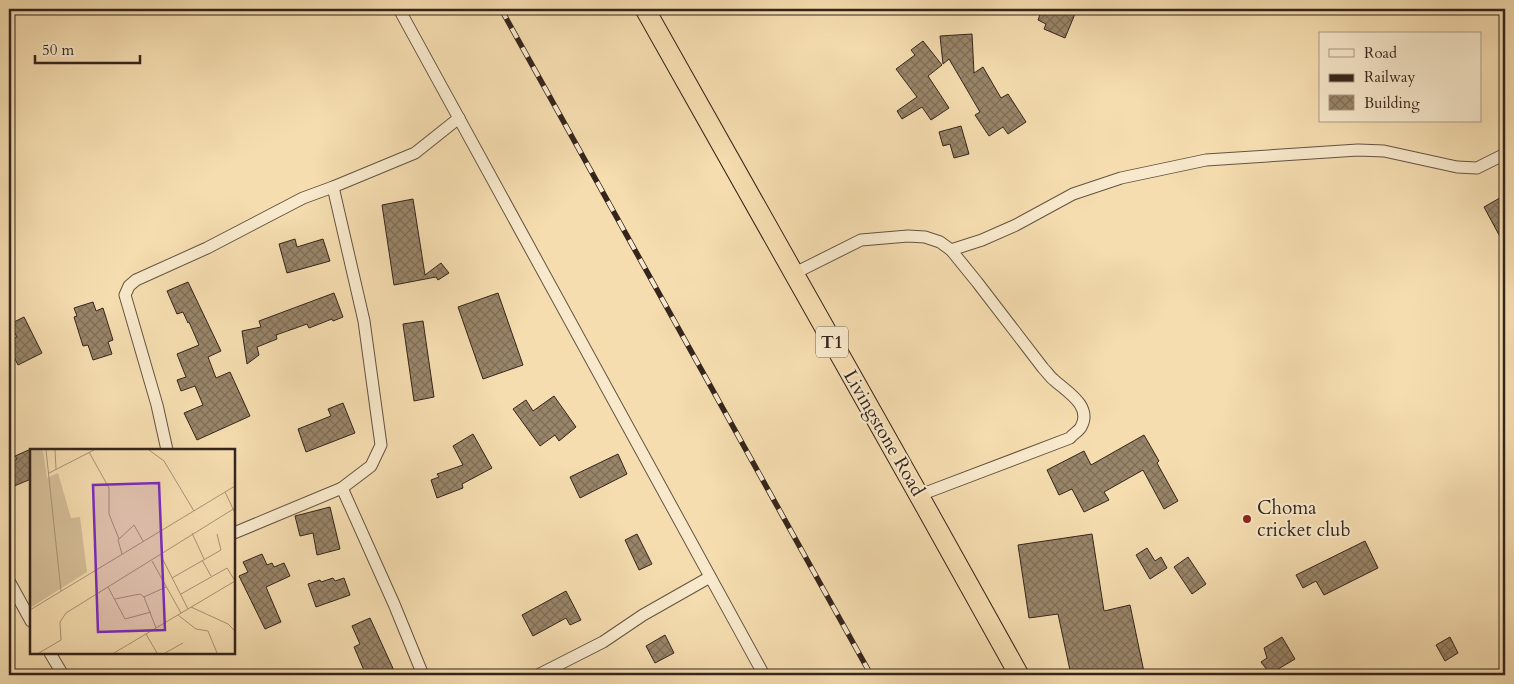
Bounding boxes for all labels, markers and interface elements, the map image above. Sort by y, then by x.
scale bar [35,32,140,64]
legend [1319,32,1482,122]
text: 50 m [42,40,74,60]
text: Road [1364,43,1397,63]
text: Railway [1364,67,1415,87]
text: Building [1364,93,1420,113]
road number: T1 [816,327,848,358]
street label: Livingstone Road [837,365,931,501]
inset map [30,449,235,654]
place label: Choma cricket club [1257,495,1351,543]
marker: Choma cricket club [1241,513,1253,525]

